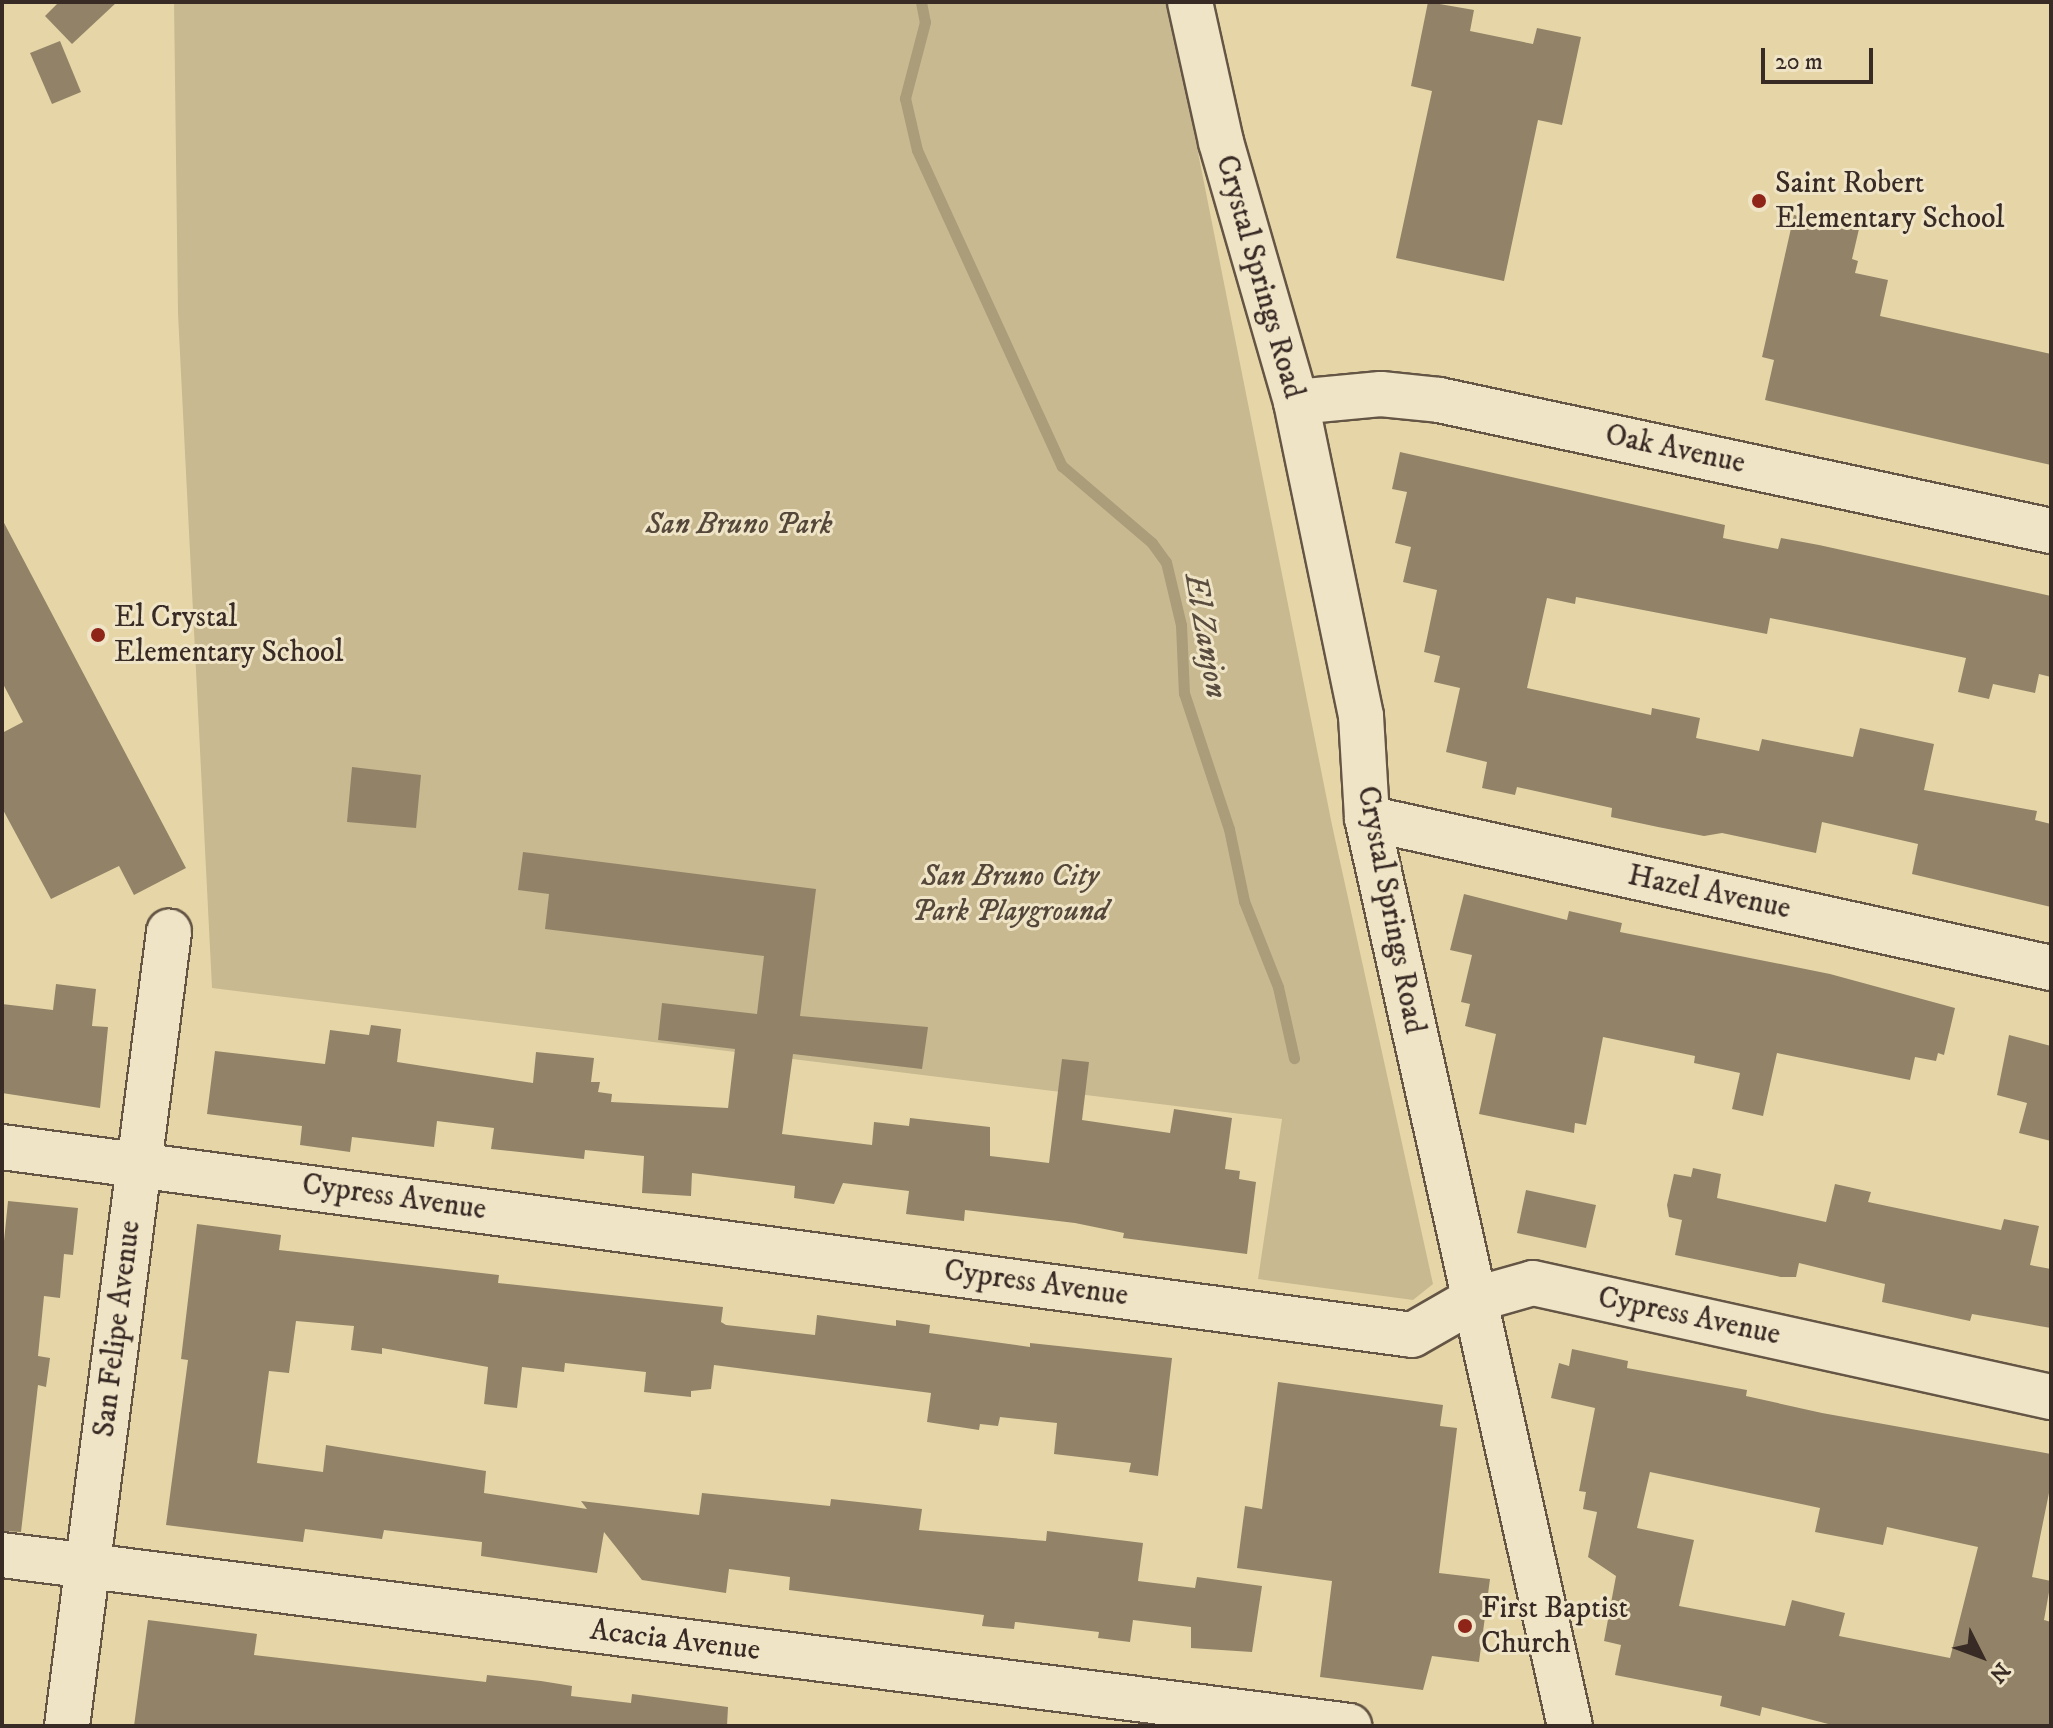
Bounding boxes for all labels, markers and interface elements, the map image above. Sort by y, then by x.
scale bar [1765,32,1877,82]
text: 20 m [1775,47,1823,77]
street label: Crystal Springs Road [1207,151,1311,403]
place label: Saint Robert Elementary School [1775,166,2004,236]
marker: Saint Robert Elementary School [1750,192,1768,210]
street label: Oak Avenue [1602,418,1748,482]
park label: San Bruno Park [646,507,832,543]
water label: El Zanjon [1175,571,1235,701]
place label: El Crystal Elementary School [114,600,343,670]
marker: El Crystal Elementary School [89,626,107,644]
street label: Crystal Springs Road [1348,783,1432,1037]
street label: Hazel Avenue [1624,858,1794,928]
park label: San Bruno City Park Playground [912,859,1108,930]
street label: Cypress Avenue [300,1167,488,1229]
street label: San Felipe Avenue [87,1219,149,1439]
street label: Cypress Avenue [942,1253,1130,1315]
street label: Cypress Avenue [1595,1280,1783,1354]
place label: First Baptist Church [1481,1591,1628,1662]
street label: Acacia Avenue [588,1613,762,1669]
north arrow [1941,1616,2021,1696]
marker: First Baptist Church [1456,1617,1474,1635]
text: N [1983,1657,2015,1688]

